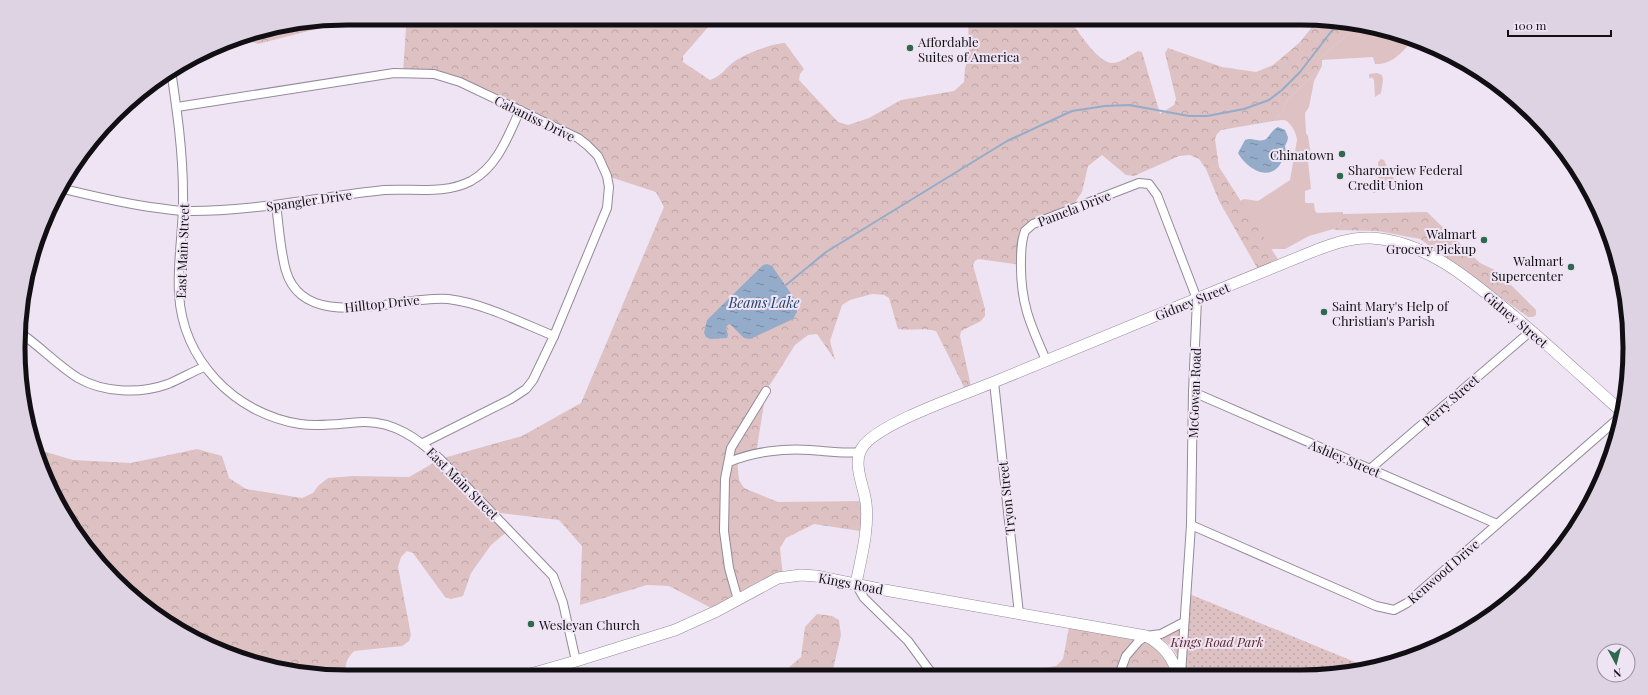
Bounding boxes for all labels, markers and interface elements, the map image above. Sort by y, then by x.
scale bar [1508,12,1611,38]
text: 100 m [1514,17,1547,33]
place label: Affordable Suites of America [917,33,1020,65]
marker: Affordable Suites of America [905,43,915,53]
street label: Cabaniss Drive [492,91,578,145]
place label: Chinatown [1270,146,1334,163]
marker: Chinatown [1337,149,1347,159]
place label: Sharonview Federal Credit Union [1348,161,1463,193]
marker: Sharonview Federal Credit Union [1335,171,1345,181]
street label: Spangler Drive [265,186,353,214]
street label: Pamela Drive [1035,186,1113,230]
street label: East Main Street [172,203,192,299]
place label: Walmart Grocery Pickup [1386,225,1476,257]
marker: Walmart Grocery Pickup [1479,235,1489,245]
place label: Walmart Supercenter [1491,252,1563,284]
marker: Walmart Supercenter [1566,262,1576,272]
street label: Gidney Street [1152,278,1232,324]
street label: Gidney Street [1480,287,1552,351]
street label: Hilltop Drive [344,291,421,315]
water label: Beams Lake [727,293,800,312]
place label: Saint Mary's Help of Christian's Parish [1332,297,1450,329]
marker: Saint Mary's Help of Christian's Parish [1319,307,1329,317]
street label: McGowan Road [1184,347,1204,439]
street label: Perry Street [1418,370,1482,429]
street label: Ashley Street [1306,435,1384,481]
street label: East Main Street [423,443,503,523]
street label: Tryon Street [994,460,1018,535]
street label: Kenwood Drive [1404,535,1483,607]
street label: Kings Road [817,568,885,598]
place label: Wesleyan Church [538,616,640,633]
marker: Wesleyan Church [526,619,536,629]
park label: Kings Road Park [1170,633,1264,650]
north arrow [1596,643,1636,683]
text: N [1612,665,1622,681]

